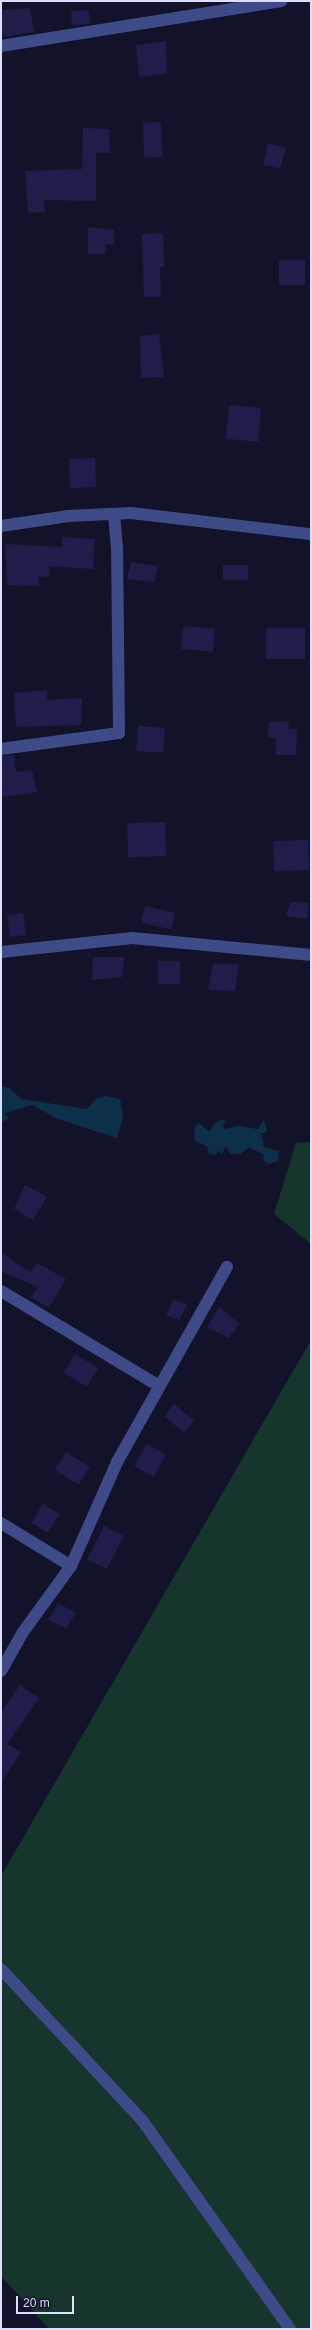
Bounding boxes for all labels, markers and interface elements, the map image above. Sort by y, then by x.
scale bar [18,2288,76,2314]
text: 20 m [23,2296,50,2310]

